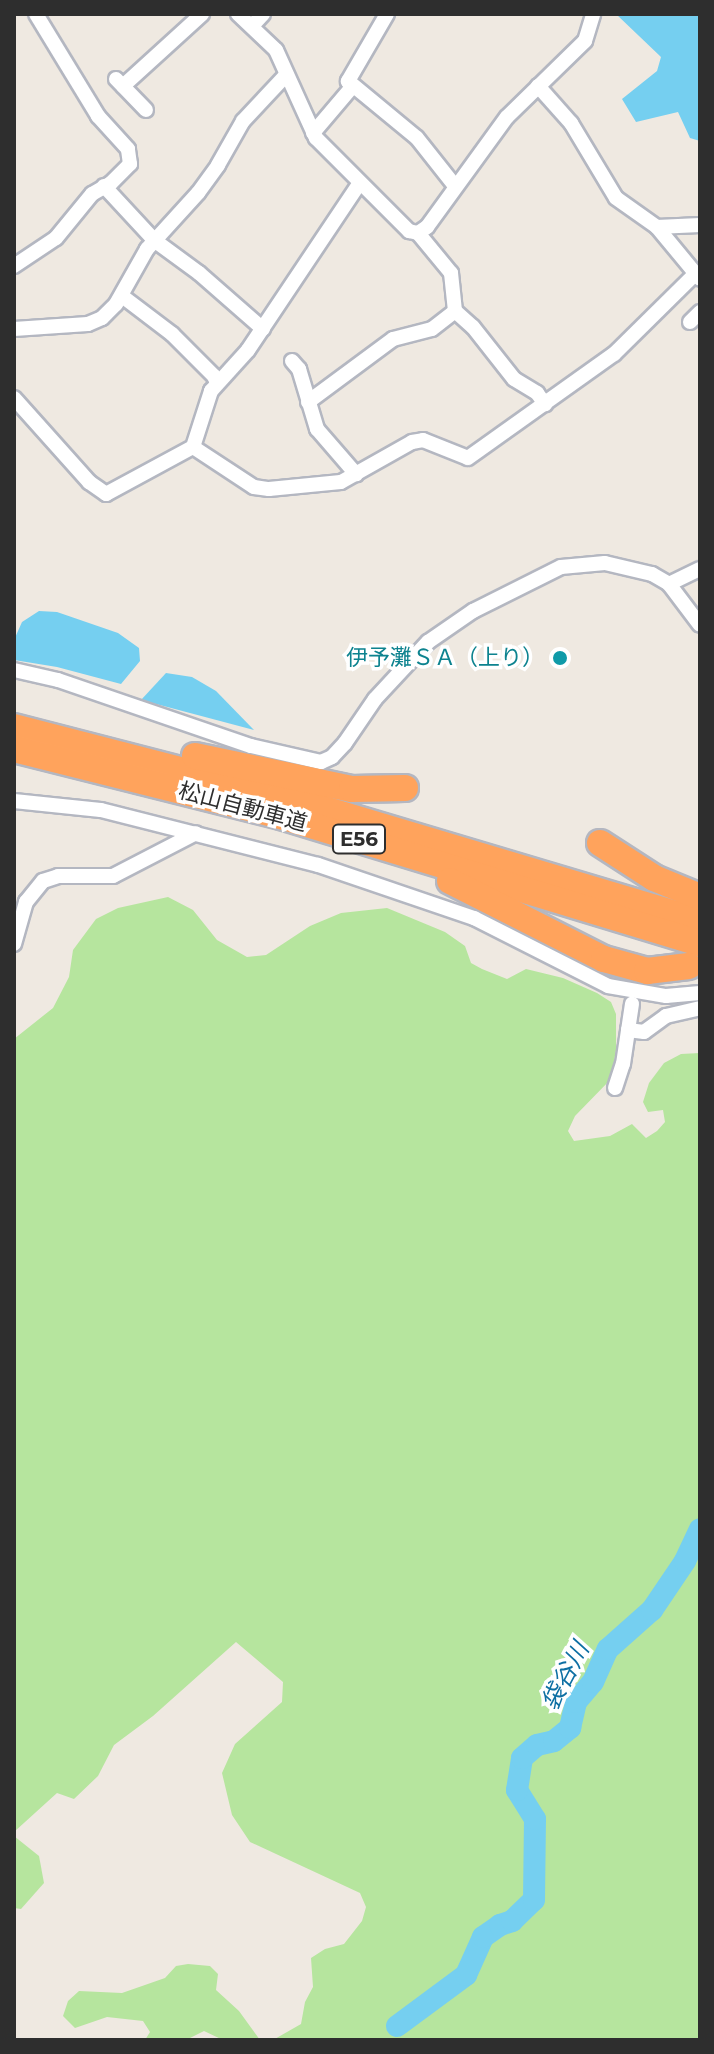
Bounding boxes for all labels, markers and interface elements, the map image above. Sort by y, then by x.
place label: 伊予灘ＳＡ（上り） [346,645,544,671]
marker: 伊予灘ＳＡ（上り） [551,649,569,667]
street label: 松山自動車道 [176,777,310,837]
road number: E56 [331,823,387,855]
water label: 袋谷川 [535,1637,595,1715]

